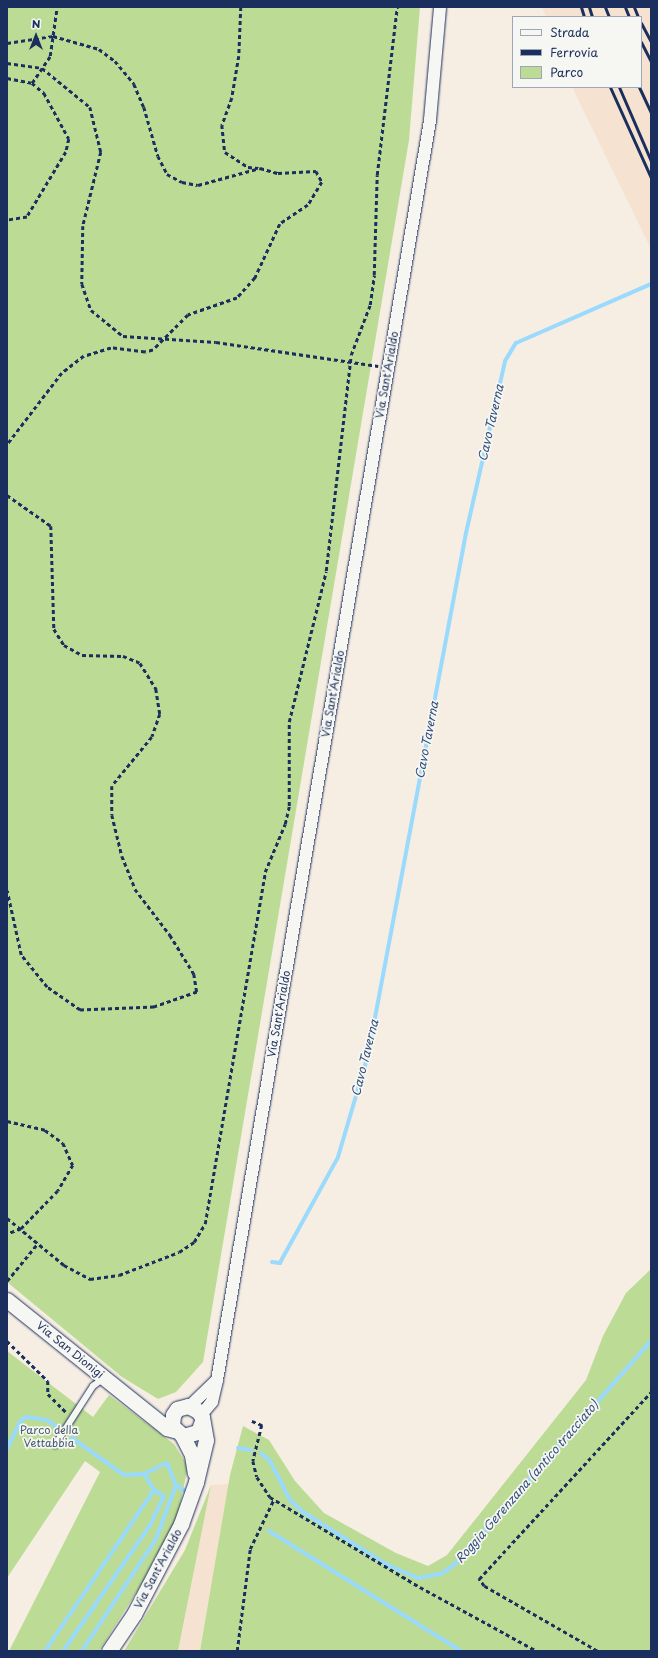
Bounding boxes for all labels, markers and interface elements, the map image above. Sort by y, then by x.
text: N [32,15,40,32]
north arrow [16,16,56,56]
legend [512,16,642,88]
text: Strada [550,23,589,41]
text: Ferrovia [550,43,598,61]
text: Parco [550,63,583,81]
street label: Via Sant'Arialdo [373,331,401,419]
water label: Cavo Taverna [475,383,507,463]
street label: Via Sant'Arialdo [319,650,347,738]
water label: Cavo Taverna [412,700,442,780]
street label: Via Sant'Arialdo [265,970,293,1058]
water label: Cavo Taverna [348,1018,382,1098]
street label: Via San Dionigi [34,1319,106,1381]
water label: Roggia Gerenzana (antico tracciato) [452,1397,602,1567]
park label: Parco della Vettabbia [20,1424,78,1450]
street label: Via Sant'Arialdo [132,1527,184,1611]

